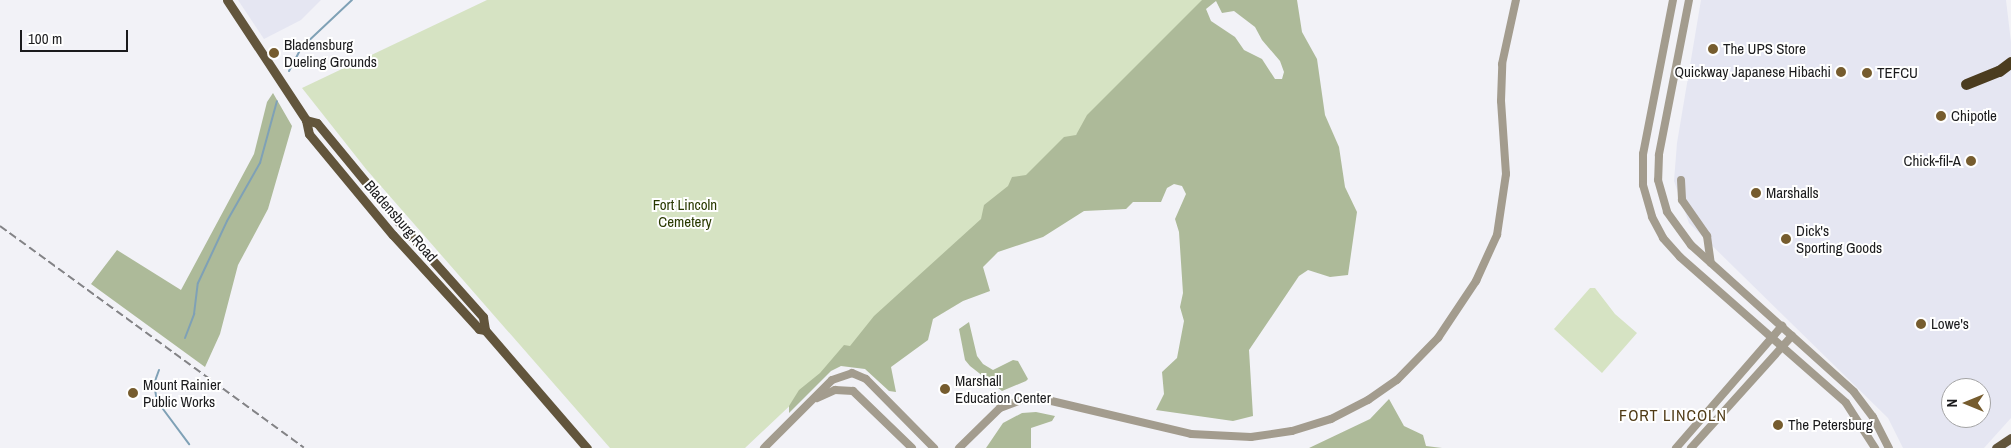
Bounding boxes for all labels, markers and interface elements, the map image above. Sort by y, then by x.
scale bar [22,20,130,52]
text: 100 m [28,28,62,49]
place label: Bladensburg Dueling Grounds [284,35,377,70]
place label: The UPS Store [1723,40,1806,58]
marker: The UPS Store [1707,43,1719,55]
marker: Bladensburg Dueling Grounds [268,47,280,59]
place label: Quickway Japanese Hibachi [1674,63,1831,81]
place label: TEFCU [1877,64,1918,82]
marker: Quickway Japanese Hibachi [1835,66,1847,78]
marker: TEFCU [1861,67,1873,79]
place label: Chipotle [1951,107,1997,125]
marker: Chipotle [1935,110,1947,122]
place label: Chick-fil-A [1904,152,1961,170]
marker: Chick-fil-A [1965,155,1977,167]
street label: Bladensburg Road [361,177,441,265]
place label: Marshalls [1766,184,1819,202]
marker: Marshalls [1750,187,1762,199]
park label: Fort Lincoln Cemetery [653,195,717,230]
place label: Dick's Sporting Goods [1796,221,1882,256]
marker: Dick's Sporting Goods [1780,233,1792,245]
place label: Lowe's [1931,315,1969,333]
marker: Lowe's [1915,318,1927,330]
place label: Marshall Education Center [955,371,1051,406]
place label: Mount Rainier Public Works [143,375,221,410]
north arrow [1941,378,1991,428]
marker: Marshall Education Center [939,383,951,395]
marker: Mount Rainier Public Works [127,387,139,399]
text: N [1943,399,1961,407]
district label: FORT LINCOLN [1618,405,1728,425]
place label: The Petersburg [1788,416,1873,434]
marker: The Petersburg [1772,419,1784,431]

